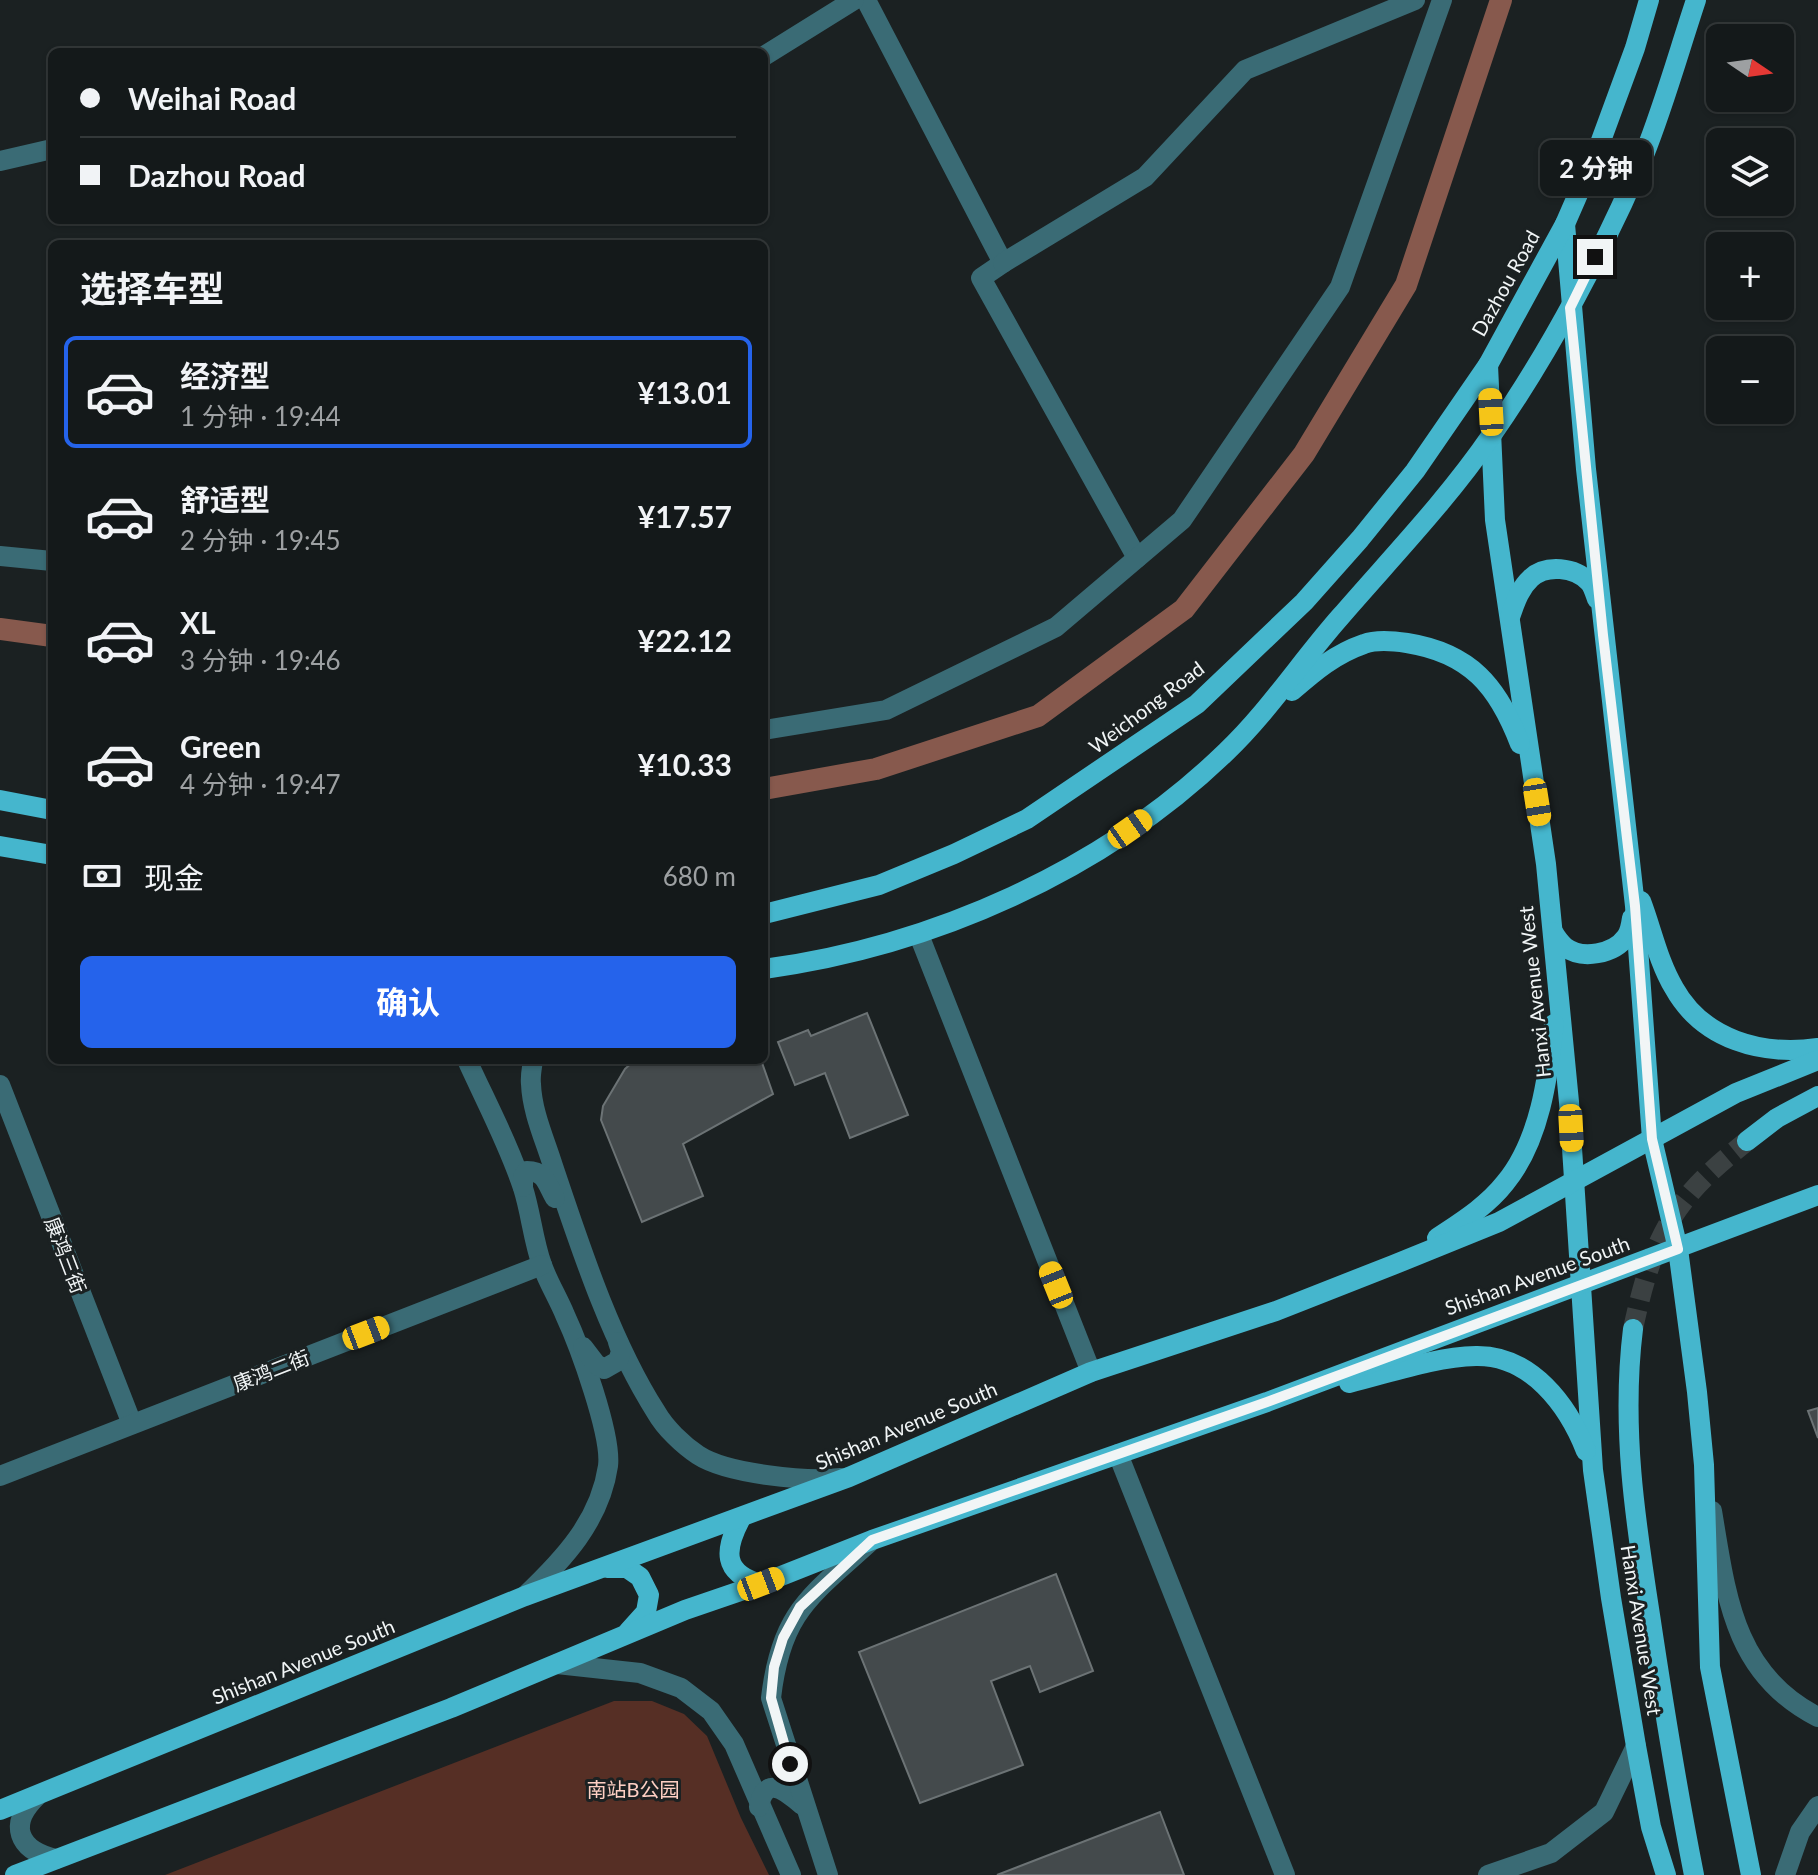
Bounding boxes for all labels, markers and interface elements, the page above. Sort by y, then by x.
north arrow [1706,24,1794,112]
map controls [1706,24,1794,424]
text: Weihai Road [128,80,296,116]
button: layers [1706,128,1794,216]
callout: 2 分钟 [1539,141,1651,197]
text: 2 分钟 [1559,152,1633,184]
text: Dazhou Road [128,157,306,193]
street label: Dazhou Road [1466,226,1544,340]
button: + [1706,232,1794,320]
route end [1577,239,1613,275]
text: 选择车型 [80,266,224,310]
button: − [1706,336,1794,424]
icon: car [84,356,156,428]
text: 经济型 [180,357,270,393]
text: ¥13.01 [638,374,732,410]
car [1478,387,1504,437]
text: 1 分钟 · 19:44 [180,400,341,432]
icon: car [84,480,156,552]
text: 舒适型 [180,481,270,517]
text: ¥17.57 [638,498,732,534]
text: 2 分钟 · 19:45 [180,524,341,556]
icon: car [84,604,156,676]
text: XL [180,604,216,640]
text: ¥22.12 [638,622,732,658]
text: 3 分钟 · 19:46 [180,644,341,676]
street label: Weichong Road [1084,656,1208,758]
icon: car [84,728,156,800]
text: Green [180,728,261,764]
text: ¥10.33 [638,746,732,782]
text: 4 分钟 · 19:47 [180,768,341,800]
car [1521,776,1553,828]
car [1103,805,1157,853]
icon: cash [80,854,124,898]
text: 现金 [144,859,204,895]
text: 680 m [663,860,736,892]
street label: Hanxi Avenue West [1513,905,1555,1079]
button: 确认 [80,956,736,1048]
car [1558,1103,1584,1153]
street label: 康鸿三街 [40,1213,92,1297]
street label: Shishan Avenue South [1441,1230,1633,1320]
car [1036,1258,1076,1312]
car [339,1313,393,1353]
street label: 康鸿二街 [229,1344,313,1396]
street label: Shishan Avenue South [812,1376,1000,1474]
street label: Hanxi Avenue West [1617,1543,1667,1717]
car [734,1564,788,1604]
street label: Shishan Avenue South [208,1613,398,1709]
route start [772,1746,808,1782]
park label: 南站B公园 [587,1777,679,1801]

